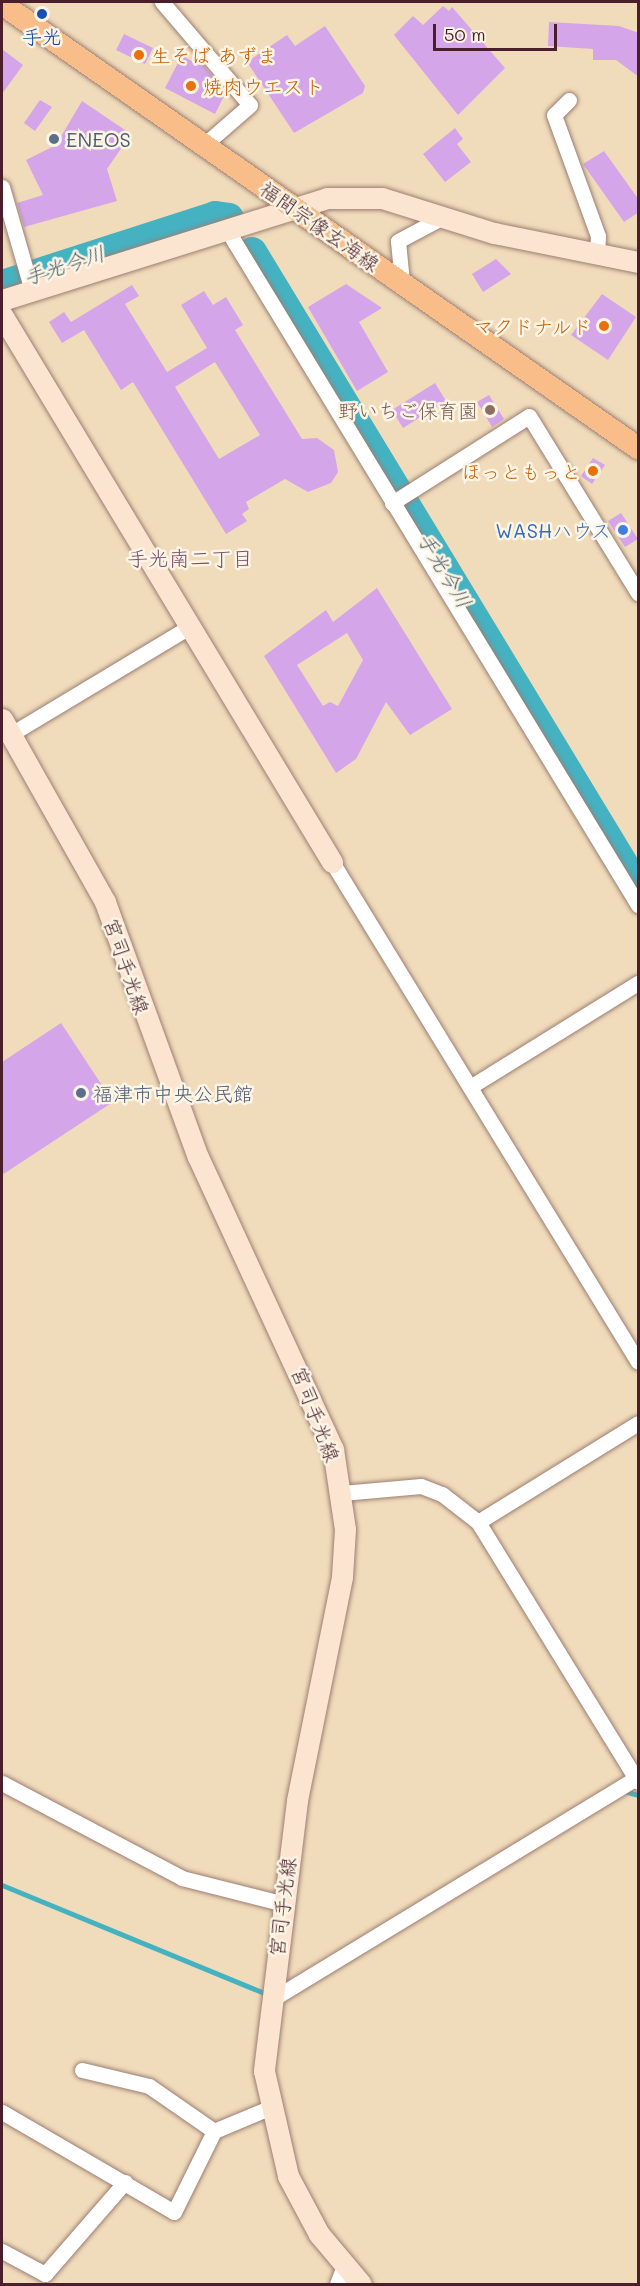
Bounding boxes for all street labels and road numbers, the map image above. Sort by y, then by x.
street label: 福間宗像玄海線 [256,176,384,276]
street label: 宮司手光線 [99,915,155,1017]
street label: 宮司手光線 [287,1363,345,1465]
street label: 宮司手光線 [264,1856,300,1958]

